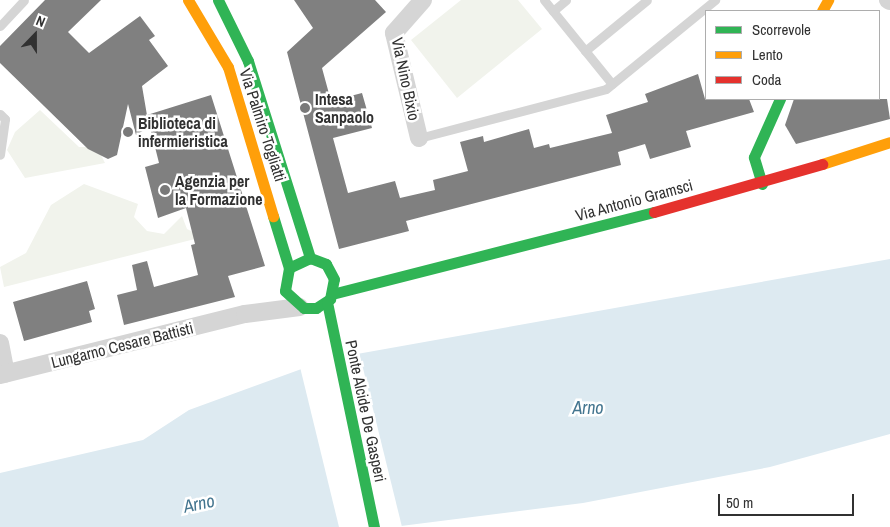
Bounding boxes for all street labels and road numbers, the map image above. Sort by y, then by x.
street label: Via Nino Bixio [388,36,424,122]
street label: Via Palmiro Togliatti [236,66,290,184]
street label: Via Antonio Gramsci [573,175,695,225]
street label: Lungarno Cesare Battisti [49,318,195,372]
street label: Ponte Alcide De Gasperi [342,338,390,484]

